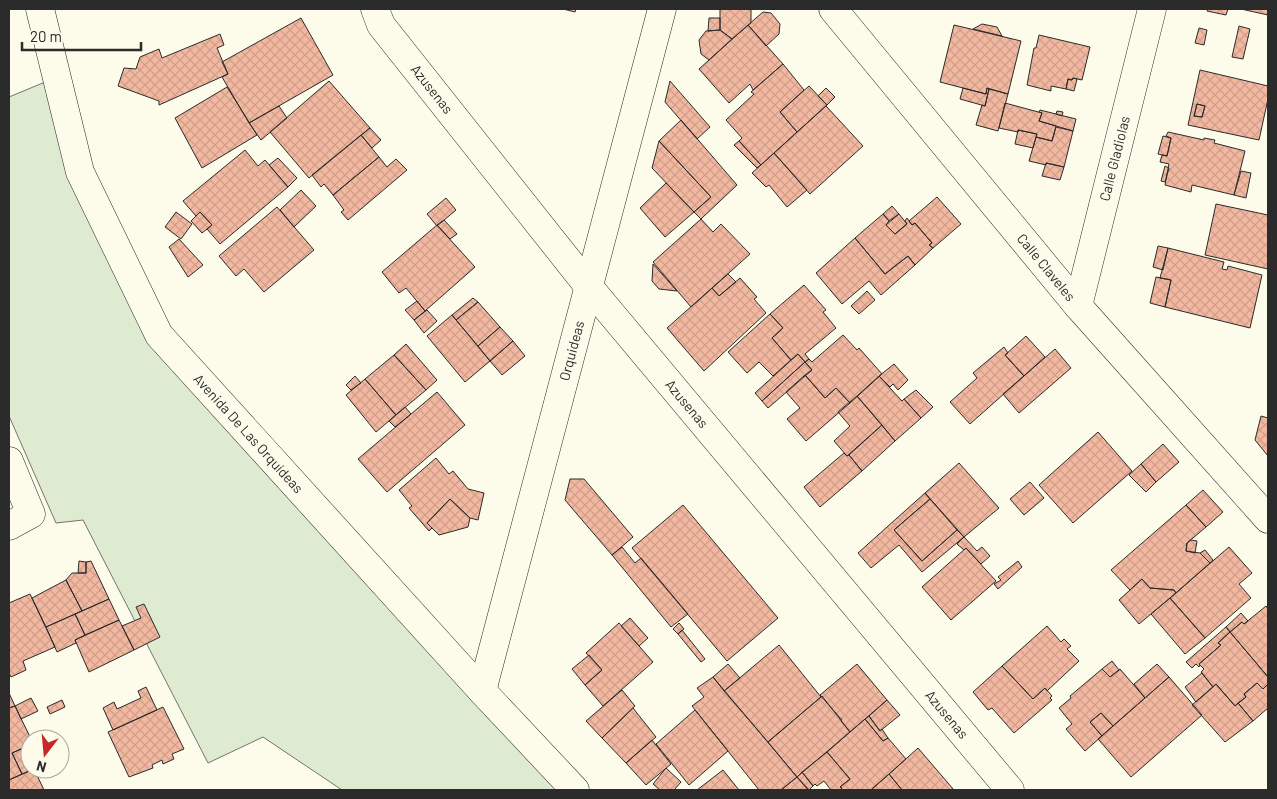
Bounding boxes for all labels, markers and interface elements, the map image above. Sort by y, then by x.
scale bar [22,20,141,52]
text: 20 m [30,27,62,45]
street label: Azusenas [408,61,457,117]
street label: Calle Gladiolas [1095,114,1133,203]
street label: Calle Claveles [1014,230,1079,304]
street label: Orquideas [555,318,587,382]
street label: Avenida De Las Orquídeas [190,370,307,497]
street label: Azusenas [662,376,712,431]
street label: Azusenas [922,686,972,742]
north arrow [20,729,70,779]
text: N [34,758,48,776]

